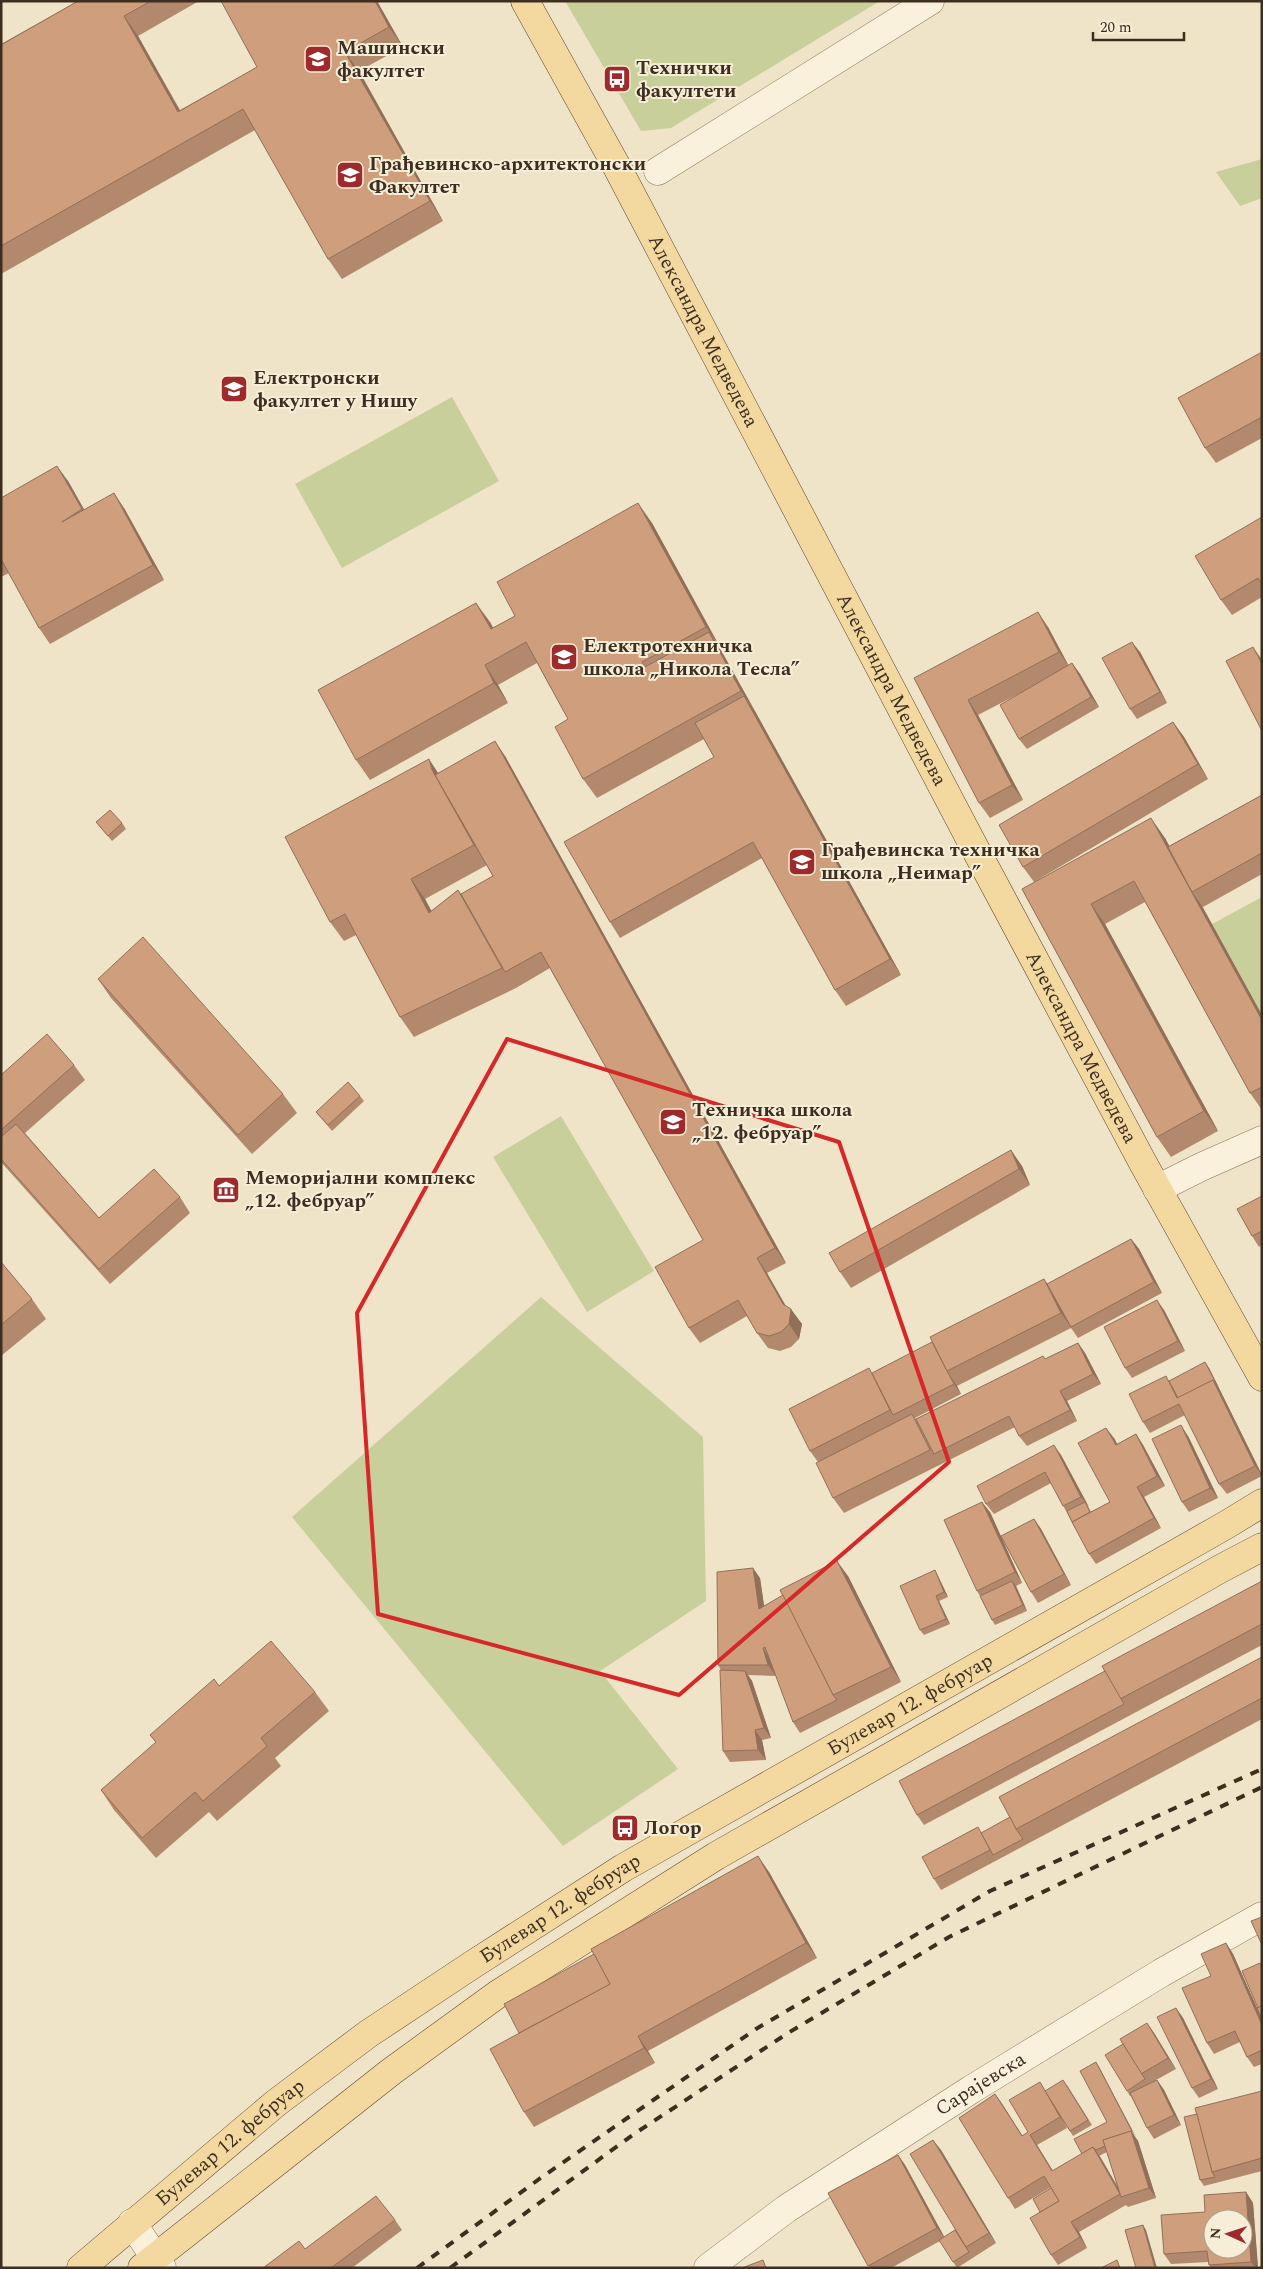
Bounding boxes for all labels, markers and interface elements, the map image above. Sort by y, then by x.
scale bar [1093,10,1184,42]
text: 20 m [1100,16,1132,39]
place label: Машински факултет [337,33,445,86]
school or university icon: Машински факултет [303,44,333,74]
place label: Технички факултети [636,53,737,106]
bus stop icon: Технички факултети [602,64,632,94]
place label: Грађевинско-архитектонски Факултет [369,149,647,202]
school or university icon: Грађевинско-архитектонски Факултет [335,160,365,190]
street label: Александра Медведева [640,229,766,433]
place label: Електронски факултет у Нишу [253,363,419,416]
school or university icon: Електронски факултет у Нишу [219,374,249,404]
street label: Александра Медведева [828,588,955,792]
place label: Електротехничка школа „Никола Тесла” [583,631,800,684]
school or university icon: Електротехничка школа „Никола Тесла” [549,642,579,672]
place label: Грађевинска техничка школа „Неимар” [821,835,1040,888]
school or university icon: Грађевинска техничка школа „Неимар” [787,847,817,877]
street label: Александра Медведева [1018,946,1145,1149]
place label: Техничка школа „12. фебруар” [692,1095,853,1148]
school or university icon: Техничка школа „12. фебруар” [658,1107,688,1137]
place label: Меморијални комплекс „12. фебруар” [245,1163,475,1216]
museum icon: Меморијални комплекс „12. фебруар” [211,1175,241,1205]
street label: Булевар 12. фебруар [822,1646,998,1764]
bus stop icon: Логор [610,1813,640,1843]
place label: Логор [644,1813,702,1843]
street label: Булевар 12. фебруар [474,1846,646,1971]
street label: Сарајевска [929,2044,1032,2124]
street label: Булевар 12. фебруар [149,2071,311,2214]
north arrow [1203,2209,1253,2259]
text: N [1205,2227,1226,2240]

